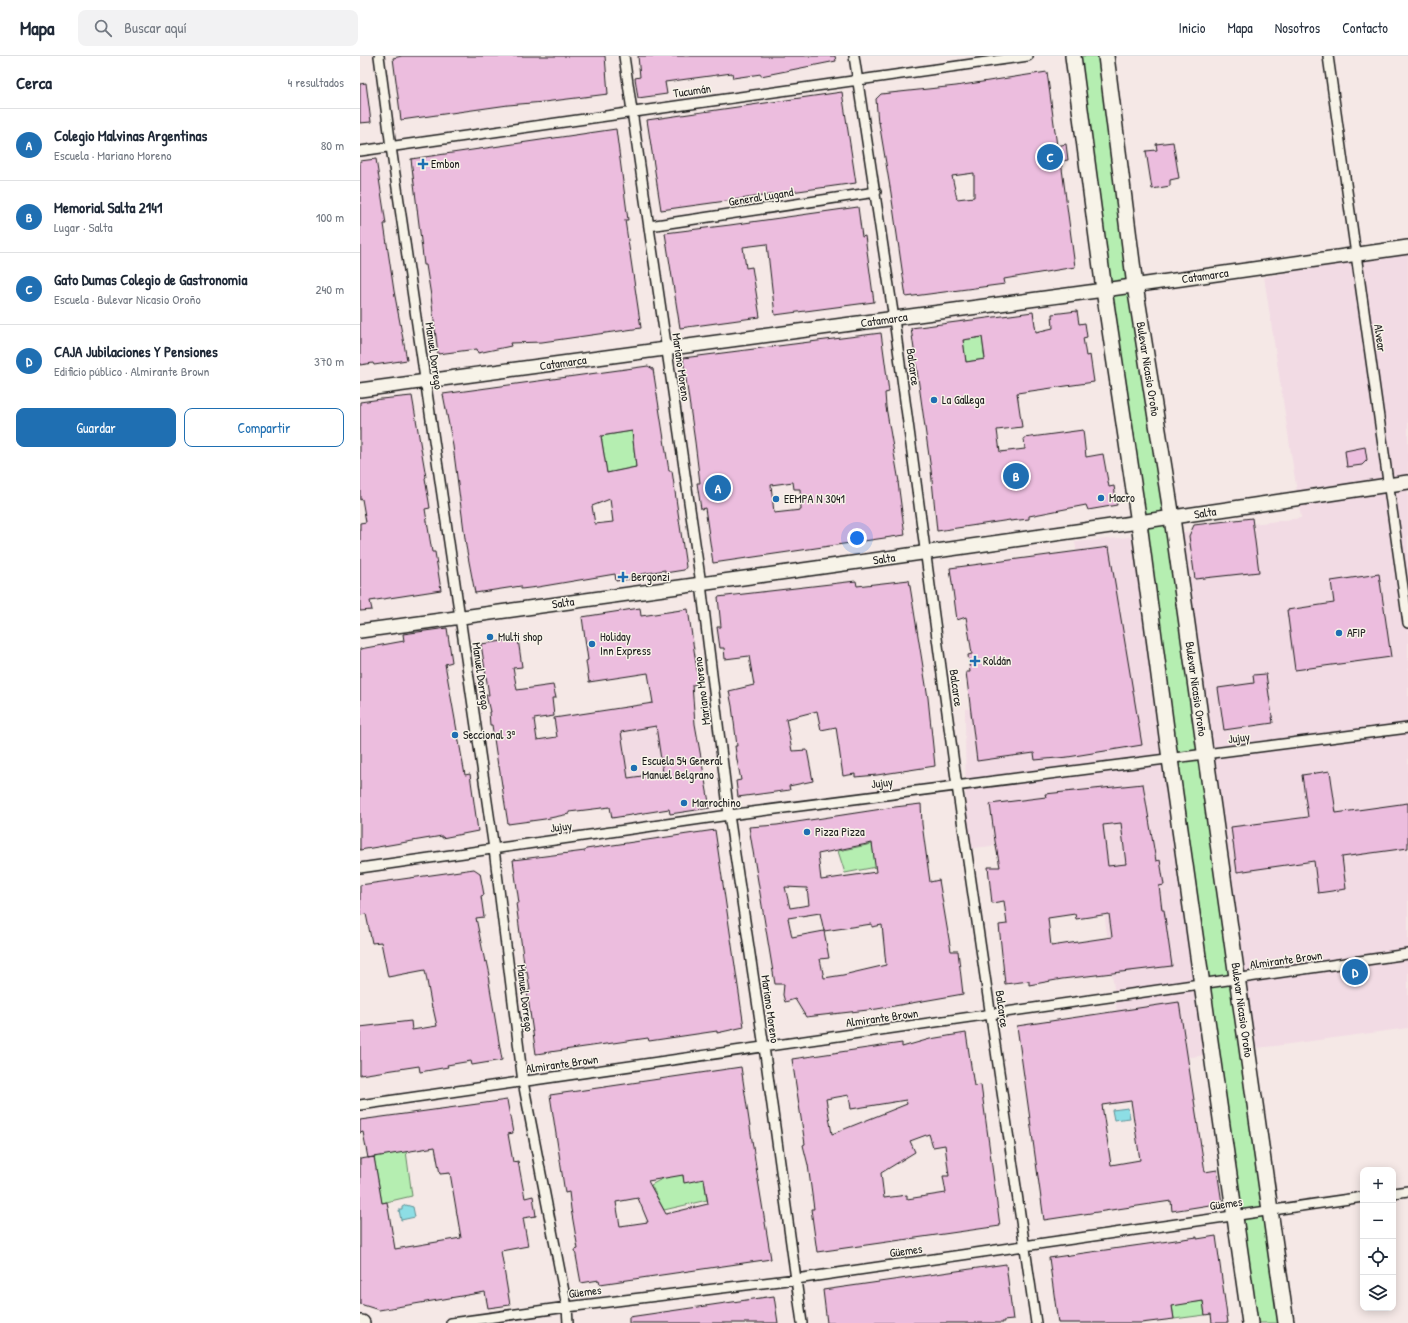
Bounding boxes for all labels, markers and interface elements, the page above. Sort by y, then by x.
search box [78,10,358,46]
text: Mapa [20,15,54,41]
icon: search [92,17,114,39]
text: Buscar aquí [124,17,187,38]
text: Inicio [1179,18,1205,37]
text: Mapa [1227,18,1253,37]
text: Nosotros [1275,18,1320,37]
text: Contacto [1342,18,1388,37]
text: Cerca [16,71,52,94]
text: 4 resultados [287,73,344,91]
street label: Tucumán [672,79,712,102]
text: Colegio Malvinas Argentinas [54,125,207,146]
text: A [26,136,32,154]
text: 80 m [321,136,344,154]
pin: C [1037,142,1063,172]
text: Escuela · Mariano Moreno [54,146,172,164]
place label: Embon [431,155,460,172]
marker: Embon [418,159,428,169]
street label: General Lugand [727,183,795,210]
text: Memorial Salta 2141 [54,197,162,218]
text: B [26,208,32,226]
text: 100 m [316,208,344,226]
text: Lugar · Salta [54,218,113,236]
street label: Catamarca [1180,264,1230,287]
text: Gato Dumas Colegio de Gastronomia [54,269,247,290]
text: C [25,280,33,298]
text: 240 m [315,280,344,298]
text: Escuela · Bulevar Nicasio Oroño [54,290,201,308]
street label: Catamarca [859,308,909,331]
street label: Bulevar Nicasio Oroño [1133,320,1164,418]
street label: Manuel Dorrego [421,321,448,391]
street label: Alvear [1370,323,1391,353]
street label: Mariano Moreno [668,332,695,402]
text: CAJA Jubilaciones Y Pensiones [54,341,218,362]
street label: Balcarce [902,347,925,387]
street label: Catamarca [538,351,588,374]
text: D [26,352,32,370]
text: 370 m [314,352,344,370]
text: Edificio público · Almirante Brown [54,362,209,380]
place label: La Gallega [942,391,985,408]
marker: La Gallega [929,395,939,405]
button: Guardar [16,408,176,447]
button: Compartir [184,408,344,447]
pin: B [1003,461,1029,491]
pin: A [705,473,731,503]
place label: Macro [1109,489,1135,506]
place label: EEMPA N 3041 [784,490,845,507]
marker: Macro [1096,493,1106,503]
marker: EEMPA N 3041 [771,494,781,504]
street label: Salta [1193,502,1218,523]
your location [847,528,867,548]
street label: Salta [872,549,896,568]
place label: Bergonzi [631,568,670,585]
marker: Bergonzi [618,572,628,582]
street label: Salta [551,593,575,612]
place label: AFIP [1347,624,1366,641]
place label: Multi shop [498,628,542,645]
place label: Holiday Inn Express [600,628,651,659]
marker: AFIP [1334,628,1344,638]
marker: Multi shop [485,632,495,642]
marker: Holiday Inn Express [587,639,597,649]
street label: Bulevar Nicasio Oroño [1181,640,1212,738]
street label: Manuel Dorrego [468,641,495,711]
place label: Roldán [983,652,1011,669]
street label: Mariano Moreno [689,656,714,726]
marker: Roldán [970,656,980,666]
street label: Balcarce [945,668,968,708]
place label: Seccional 3ª [463,726,516,743]
street label: Jujuy [1227,728,1251,747]
marker: Seccional 3ª [450,730,460,740]
place label: Escuela 54 General Manuel Belgrano [642,752,723,783]
marker: Escuela 54 General Manuel Belgrano [629,763,639,773]
street label: Jujuy [870,773,894,792]
place label: Marrochino [692,794,741,811]
marker: Marrochino [679,798,689,808]
street label: Jujuy [549,817,573,836]
place label: Pizza Pizza [815,823,865,840]
marker: Pizza Pizza [802,827,812,837]
street label: Almirante Brown [1249,946,1323,973]
pin: D [1342,957,1368,987]
street label: Bulevar Nicasio Oroño [1227,961,1258,1059]
street label: Manuel Dorrego [513,963,538,1033]
street label: Mariano Moreno [757,974,784,1044]
street label: Balcarce [991,989,1014,1029]
street label: Almirante Brown [845,1004,919,1031]
street label: Almirante Brown [525,1050,599,1077]
map controls [1360,1167,1396,1311]
button: + [1360,1167,1396,1203]
street label: Güemes [1208,1193,1244,1214]
button: − [1360,1203,1396,1239]
button: locate [1360,1239,1396,1275]
street label: Güemes [888,1240,924,1261]
button: layers [1360,1275,1396,1311]
street label: Güemes [568,1281,603,1302]

